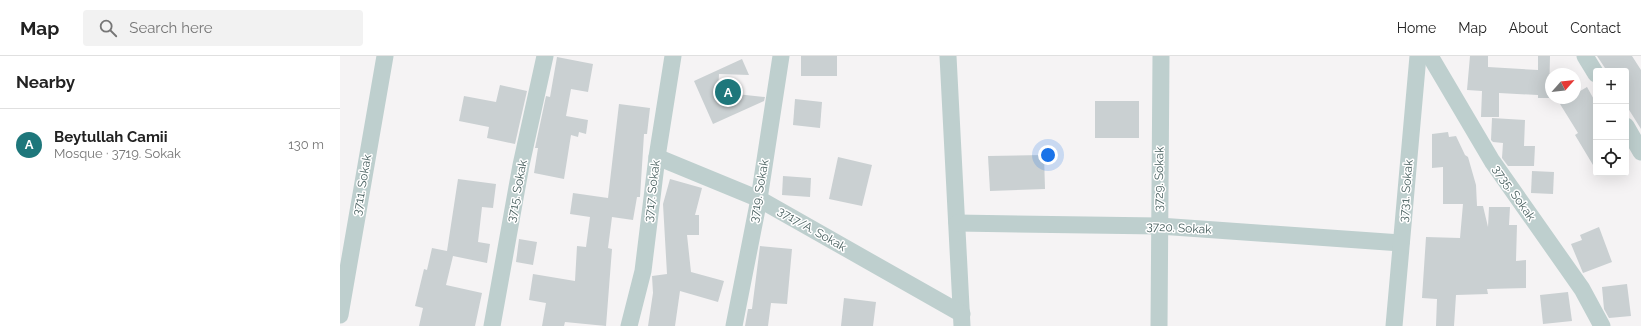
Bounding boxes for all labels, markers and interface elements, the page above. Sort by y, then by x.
search box [83,10,363,46]
text: Map [20,17,59,39]
icon: search [97,17,119,39]
text: Search here [129,19,213,37]
text: Home [1397,20,1436,36]
text: Map [1458,20,1487,36]
text: About [1509,20,1548,36]
text: Contact [1570,20,1621,36]
north arrow [1545,68,1581,104]
map controls [1593,68,1629,176]
button: + [1593,68,1629,104]
text: Nearby [16,72,75,92]
pin: A [715,77,741,107]
button: − [1593,104,1629,140]
text: Beytullah Camii [54,128,168,146]
text: A [25,137,33,152]
text: 130 m [288,137,324,152]
button: locate [1593,140,1629,176]
your location [1038,145,1058,165]
text: Mosque · 3719. Sokak [54,146,181,161]
street label: 3729. Sokak [1151,146,1167,212]
street label: 3711. Sokak [350,153,374,217]
street label: 3715. Sokak [504,158,530,223]
street label: 3719. Sokak [747,158,772,224]
street label: 3731. Sokak [1396,158,1416,223]
street label: 3717. Sokak [641,159,663,223]
street label: 3735. Sokak [1490,162,1539,224]
street label: 3717/A. Sokak [775,204,849,255]
street label: 3720. Sokak [1146,219,1213,237]

